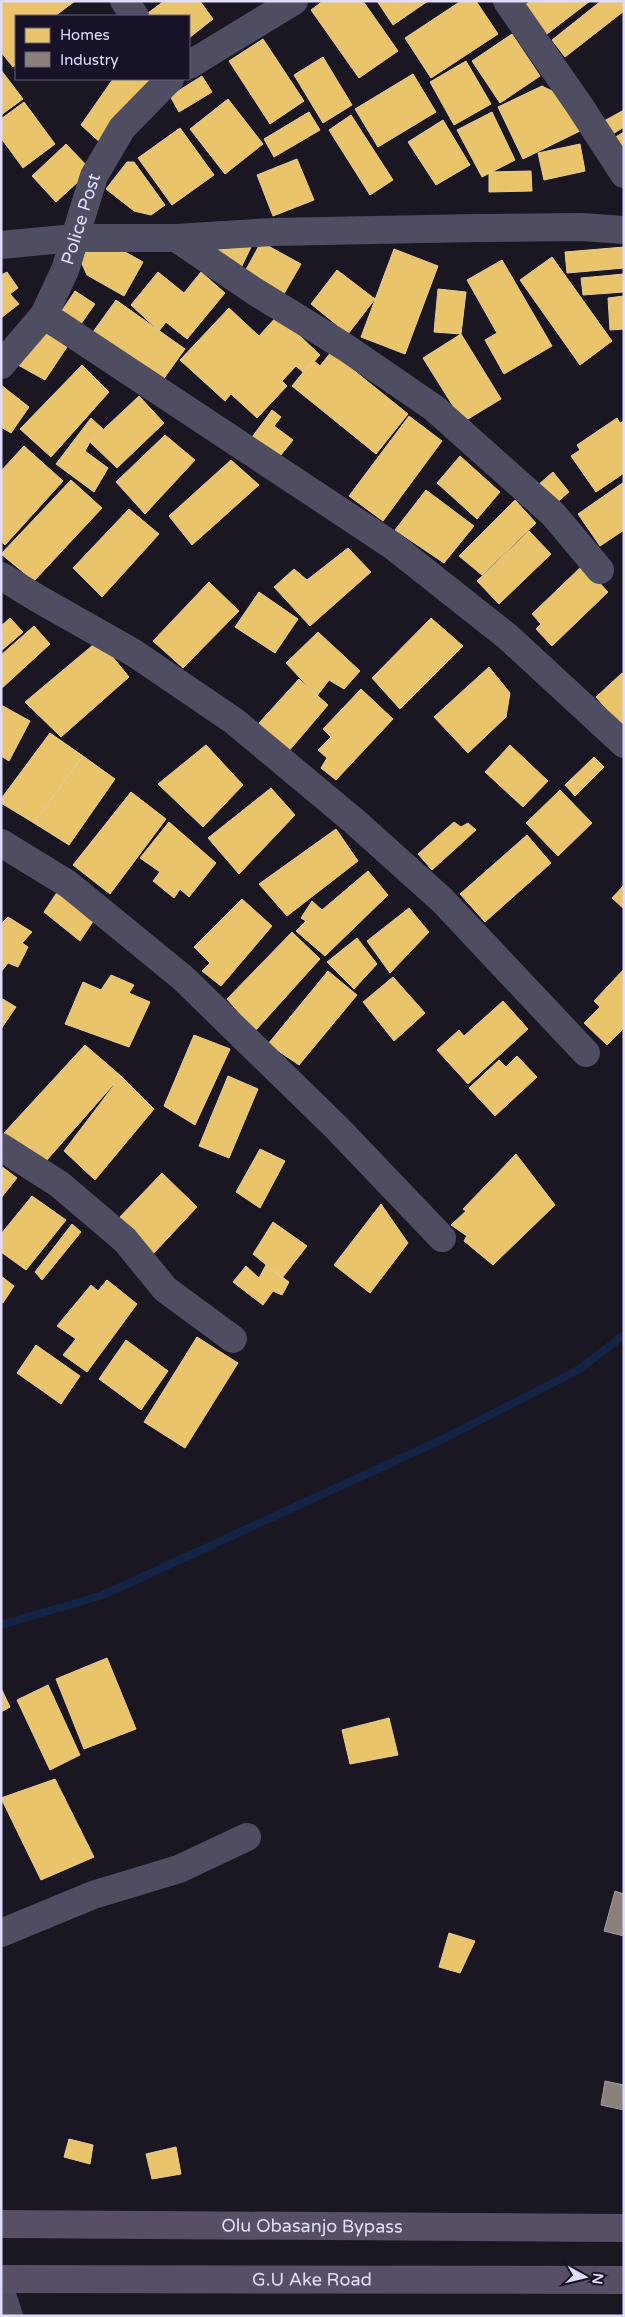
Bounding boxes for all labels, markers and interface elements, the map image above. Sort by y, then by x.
legend [15,15,190,80]
text: Homes [60,26,110,44]
text: Industry [60,51,119,69]
street label: Police Post [56,170,105,267]
street label: Olu Obasanjo Bypass [221,2214,403,2238]
north arrow [560,2252,610,2302]
street label: G.U Ake Road [252,2268,372,2291]
text: N [588,2272,607,2285]

